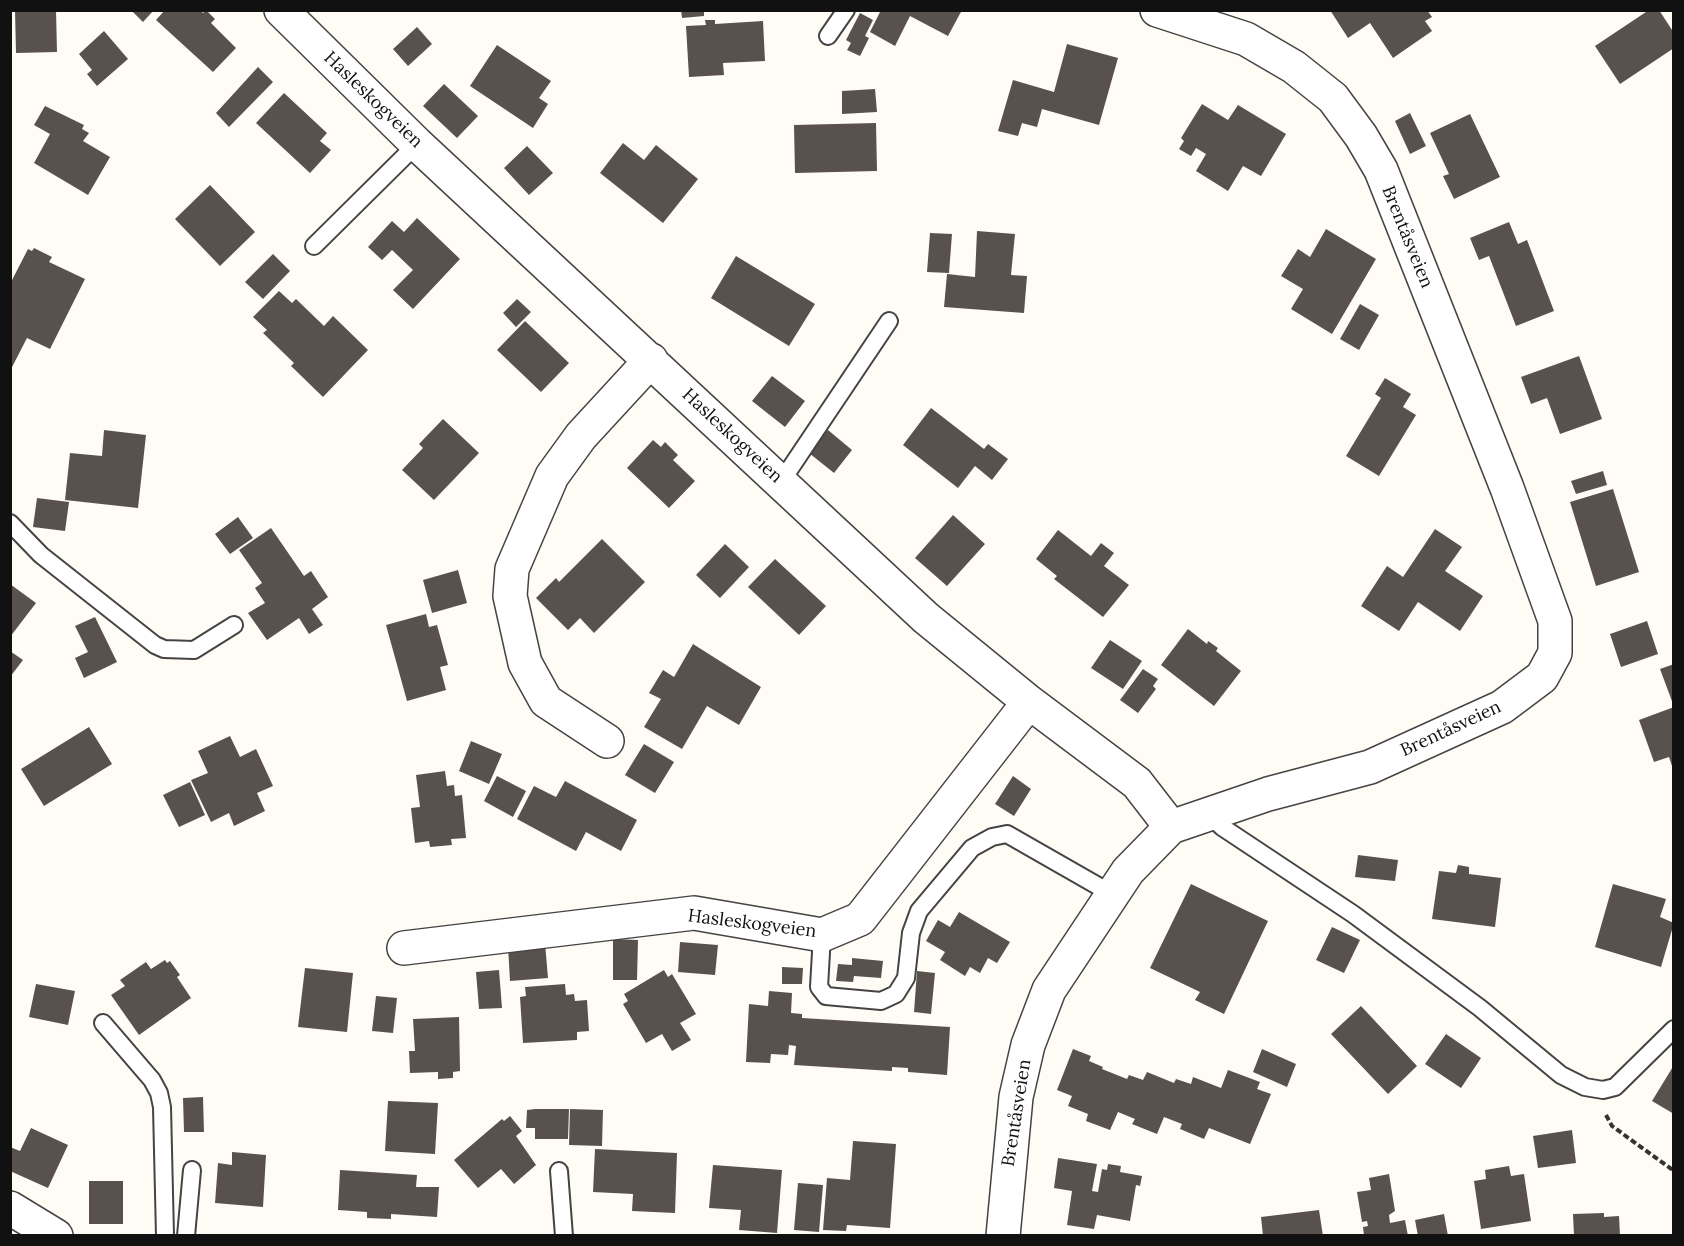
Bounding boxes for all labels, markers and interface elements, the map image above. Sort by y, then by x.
street label: Hasleskogveien [319,47,427,153]
street label: Brentåsveien [1377,183,1437,291]
street label: Hasleskogveien [677,384,787,488]
street label: Brentåsveien [1397,696,1505,762]
street label: Hasleskogveien [687,905,817,943]
street label: Brentåsveien [998,1058,1036,1168]

